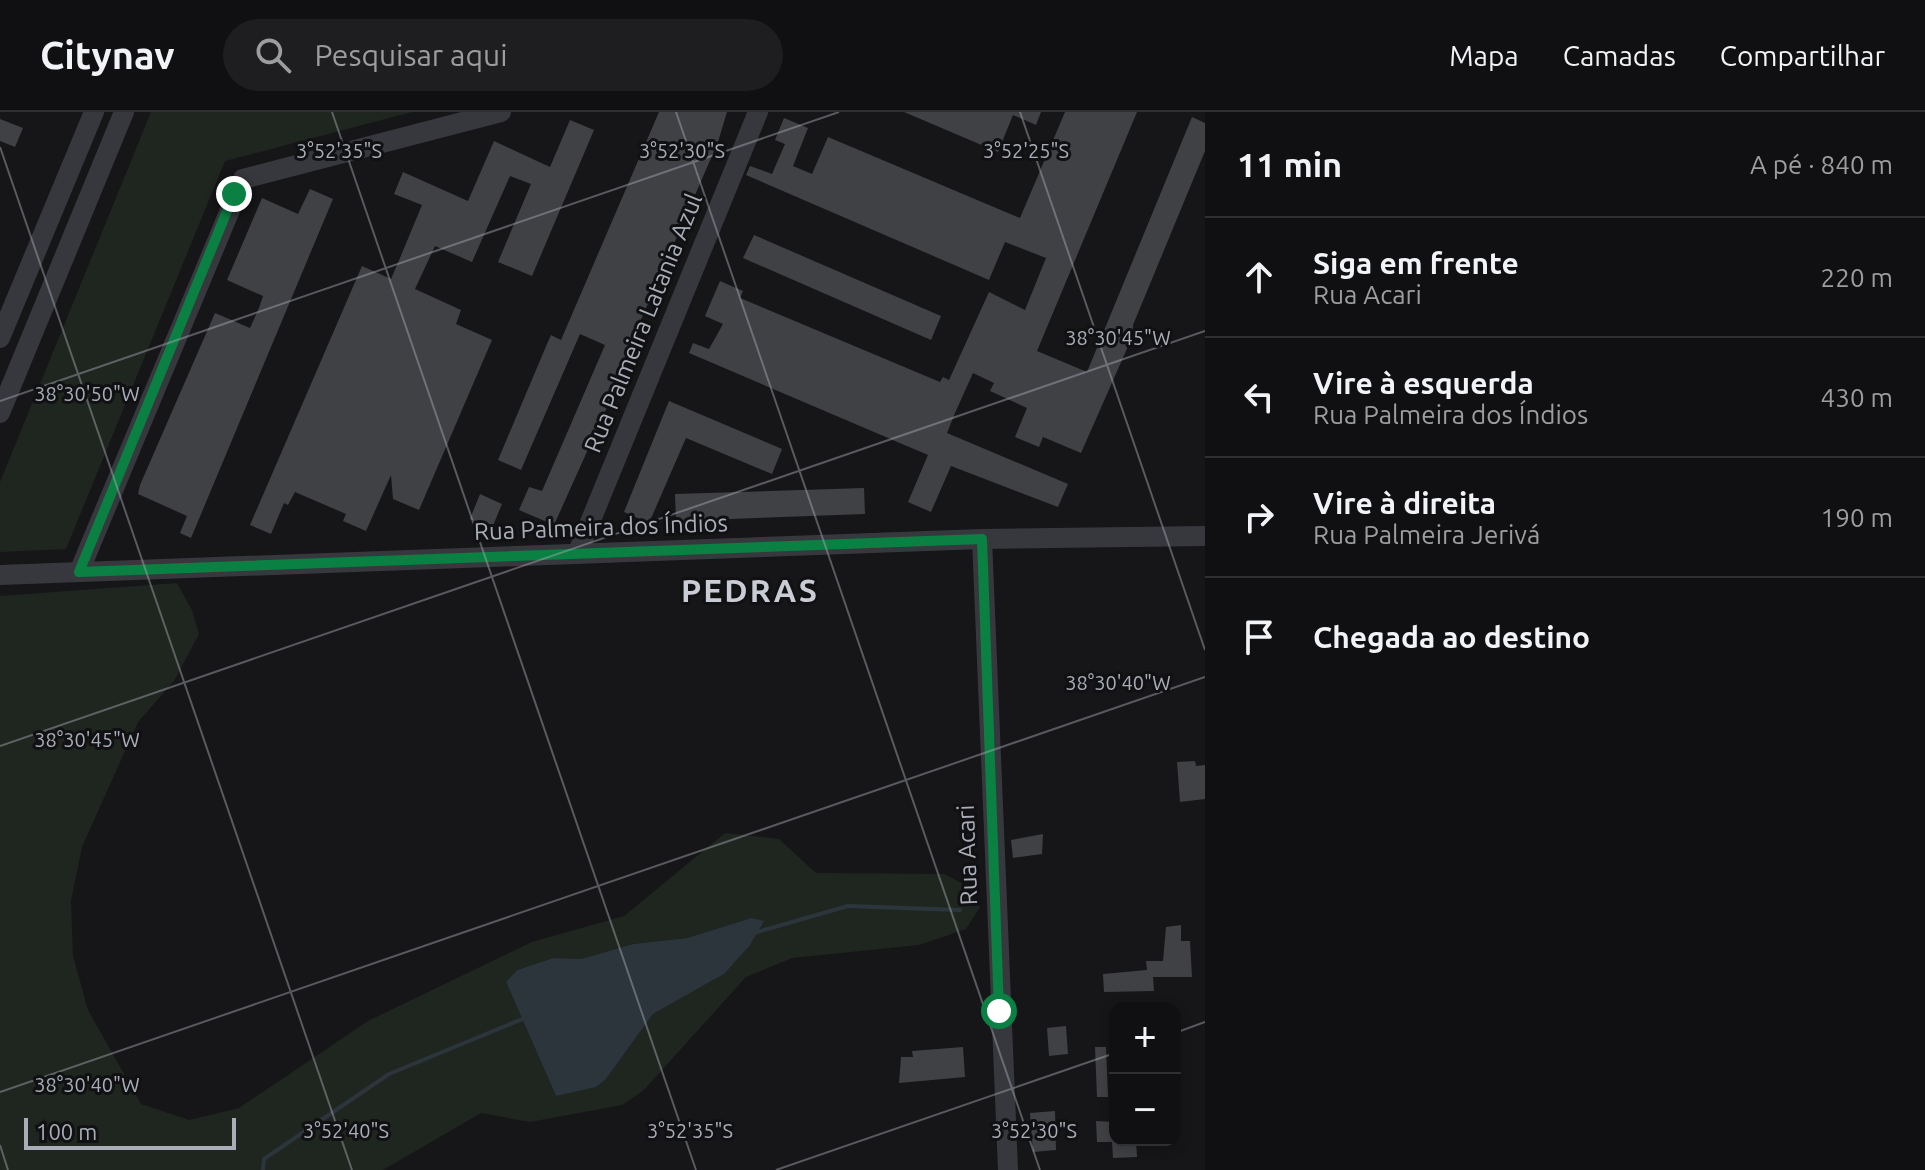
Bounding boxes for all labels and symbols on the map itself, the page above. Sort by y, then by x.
text: 3°52'35"S [296,139,382,162]
text: 3°52'30"S [639,139,725,162]
text: 3°52'25"S [983,139,1069,162]
route end [216,176,252,212]
street label: Rua Palmeira Latania Azul [579,190,707,456]
text: 38°30'45"W [1065,326,1171,349]
text: 38°30'50"W [34,382,140,405]
street label: Rua Palmeira dos Índios [474,508,728,545]
district label: PEDRAS [681,572,819,608]
text: 38°30'40"W [1065,671,1171,694]
text: 38°30'45"W [34,728,140,751]
street label: Rua Acari [952,804,982,906]
route start [981,993,1017,1029]
text: 38°30'40"W [34,1073,140,1096]
scale bar [24,1114,236,1150]
text: 3°52'40"S [303,1119,389,1142]
text: 3°52'35"S [647,1119,733,1142]
text: 3°52'30"S [991,1119,1077,1142]

